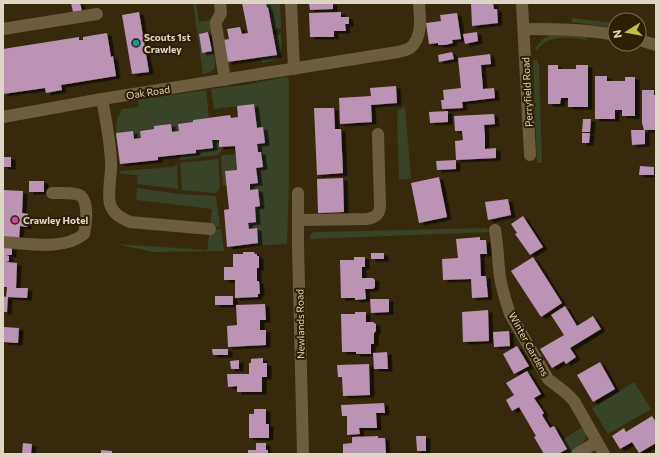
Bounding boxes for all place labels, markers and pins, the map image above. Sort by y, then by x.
place label: Scouts 1st Crawley [144,31,191,55]
marker: Scouts 1st Crawley [131,38,141,48]
place label: Crawley Hotel [23,214,88,226]
marker: Crawley Hotel [10,215,20,225]

